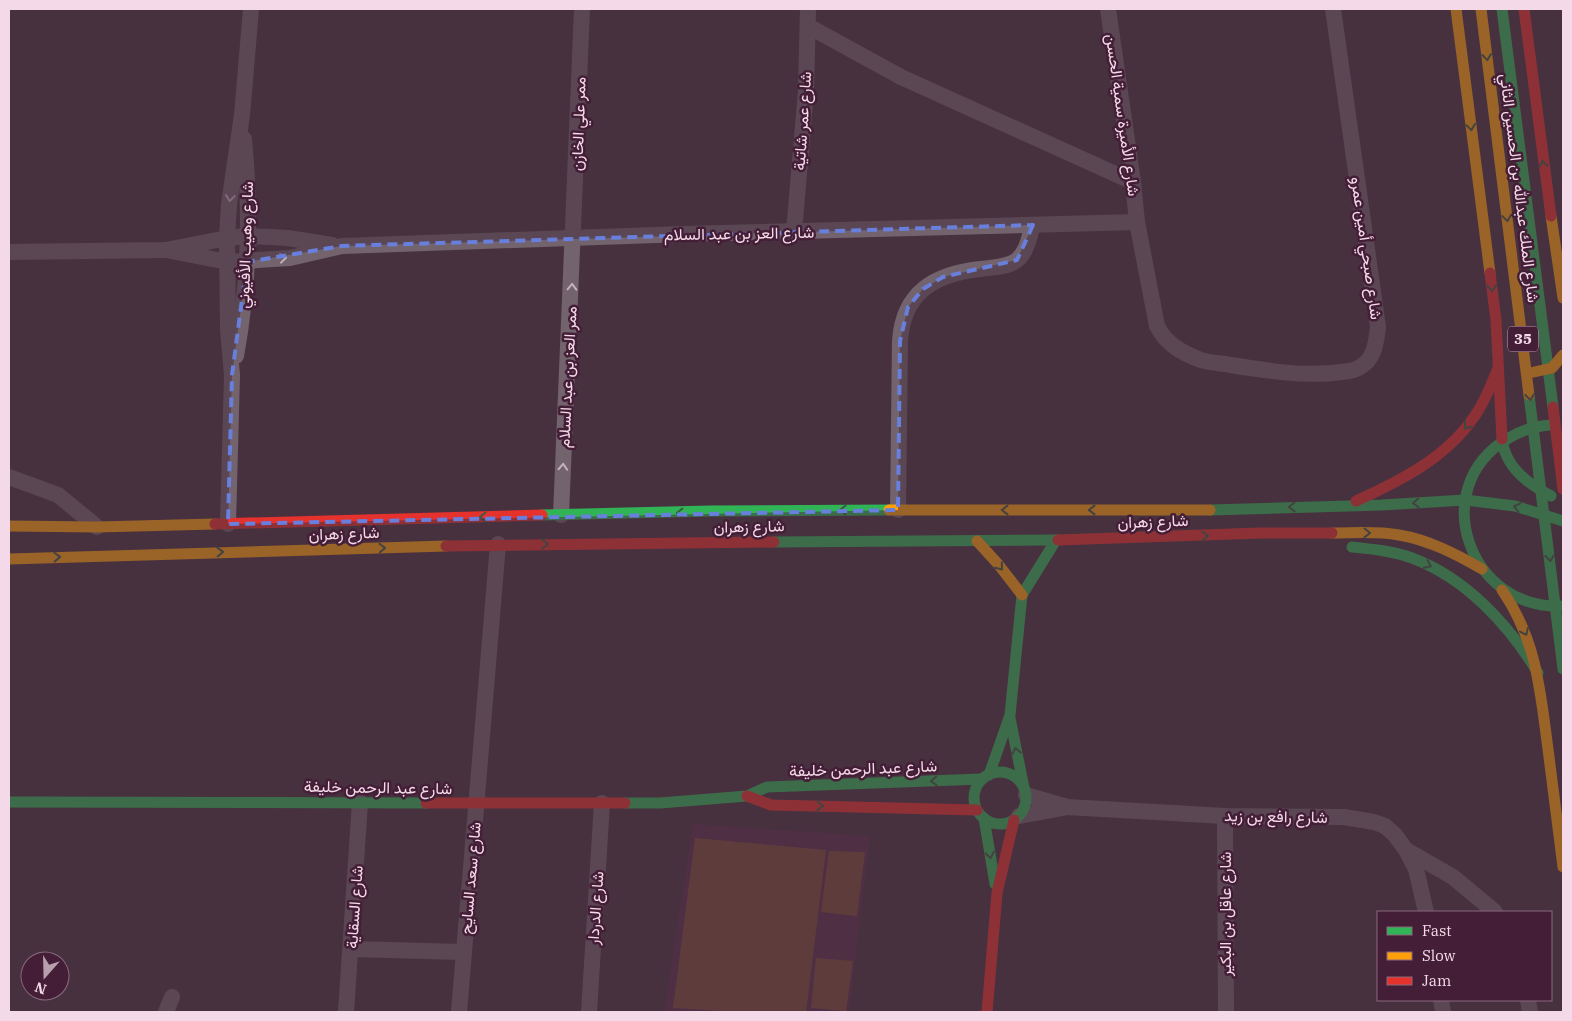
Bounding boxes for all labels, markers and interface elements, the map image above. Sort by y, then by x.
street label: شارع الأميرة سمية الحسن [1100,33,1144,198]
one-way arrow [1481,53,1492,61]
street label: شارع عمر شاتية [789,71,817,171]
street label: شارع الملك عبدالله بن الحسين الثاني [1492,72,1544,304]
street label: ممر علي الخازن [566,76,594,172]
one-way arrow [1465,123,1476,131]
one-way arrow [1538,159,1549,167]
street label: شارع صبحي أمين عمرو [1343,175,1387,321]
street label: شارع وهيب الأفيوني [233,181,261,309]
one-way arrow [225,194,236,202]
one-way arrow [1502,214,1512,223]
street label: شارع العز بن عبد السلام [664,222,814,246]
one-way arrow [279,254,287,264]
one-way arrow [566,283,577,291]
one-way arrow [1486,284,1497,292]
street label: ممر العز بن عبد السلام [553,306,582,448]
road number: 35 [1508,326,1538,352]
one-way arrow [1524,393,1535,401]
one-way arrow [1465,420,1473,429]
one-way arrow [558,462,569,470]
one-way arrow [1412,498,1420,509]
one-way arrow [1288,502,1296,513]
one-way arrow [1513,502,1521,512]
one-way arrow [839,505,846,515]
one-way arrow [1001,505,1009,515]
one-way arrow [1088,505,1096,515]
one-way arrow [676,508,684,518]
street label: شارع زهران [1117,510,1189,534]
one-way arrow [479,512,487,523]
street label: شارع زهران [713,515,785,539]
street label: شارع زهران [308,522,380,546]
one-way arrow [1364,528,1372,538]
one-way arrow [1201,530,1209,541]
one-way arrow [542,539,549,549]
one-way arrow [379,543,387,553]
one-way arrow [216,547,224,558]
one-way arrow [54,552,62,562]
one-way arrow [1544,554,1555,562]
one-way arrow [1423,559,1432,569]
one-way arrow [995,561,1003,570]
one-way arrow [1519,627,1529,636]
one-way arrow [1011,747,1022,756]
street label: شارع عبد الرحمن خليفة [789,755,938,783]
street label: شارع عبد الرحمن خليفة [304,776,452,800]
one-way arrow [930,776,938,787]
one-way arrow [816,801,824,811]
street label: شارع رافع بن زيد [1224,805,1328,829]
street label: شارع سعد السايح [455,821,487,935]
one-way arrow [985,851,995,860]
street label: شارع عاقل بن البكير [1215,852,1237,977]
street label: شارع السقاية [341,865,369,949]
street label: شارع الدردار [582,870,610,947]
legend [1377,911,1552,1001]
text: Fast [1422,921,1452,940]
text: Slow [1422,946,1456,965]
north arrow [20,951,70,1001]
text: Jam [1422,971,1451,990]
text: N [32,978,49,999]

